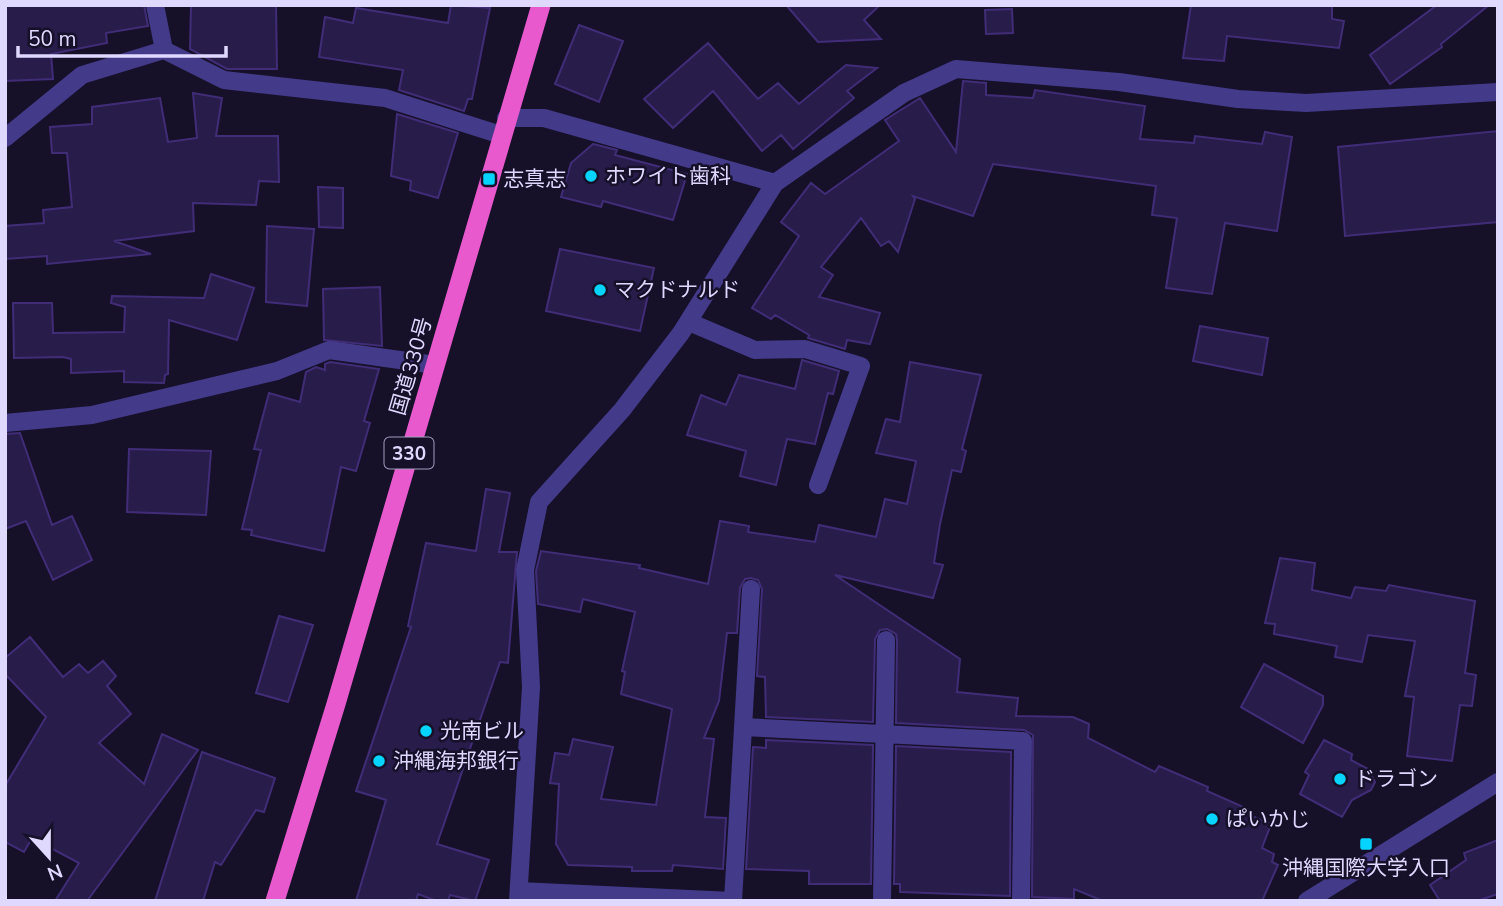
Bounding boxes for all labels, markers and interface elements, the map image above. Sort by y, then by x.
scale bar [18,14,226,58]
text: 50 m [28,25,77,53]
place label: ホワイト歯科 [605,162,731,190]
place label: 志真志 [503,165,566,193]
marker: ホワイト歯科 [583,168,599,184]
marker: 志真志 [481,171,497,187]
place label: マクドナルド [614,276,740,304]
marker: マクドナルド [592,282,608,298]
street label: 国道330号 [384,314,438,418]
road number: 330 [384,437,434,468]
place label: 光南ビル [440,717,524,745]
marker: 光南ビル [418,723,434,739]
place label: 沖縄海邦銀行 [393,747,519,775]
marker: 沖縄海邦銀行 [371,753,387,769]
place label: ドラゴン [1354,765,1438,793]
marker: ドラゴン [1332,771,1348,787]
place label: ぱいかじ [1226,805,1310,833]
marker: ぱいかじ [1204,811,1220,827]
north arrow [14,822,84,892]
marker: 沖縄国際大学入口 [1358,836,1374,852]
place label: 沖縄国際大学入口 [1282,854,1450,882]
text: N [43,857,66,887]

